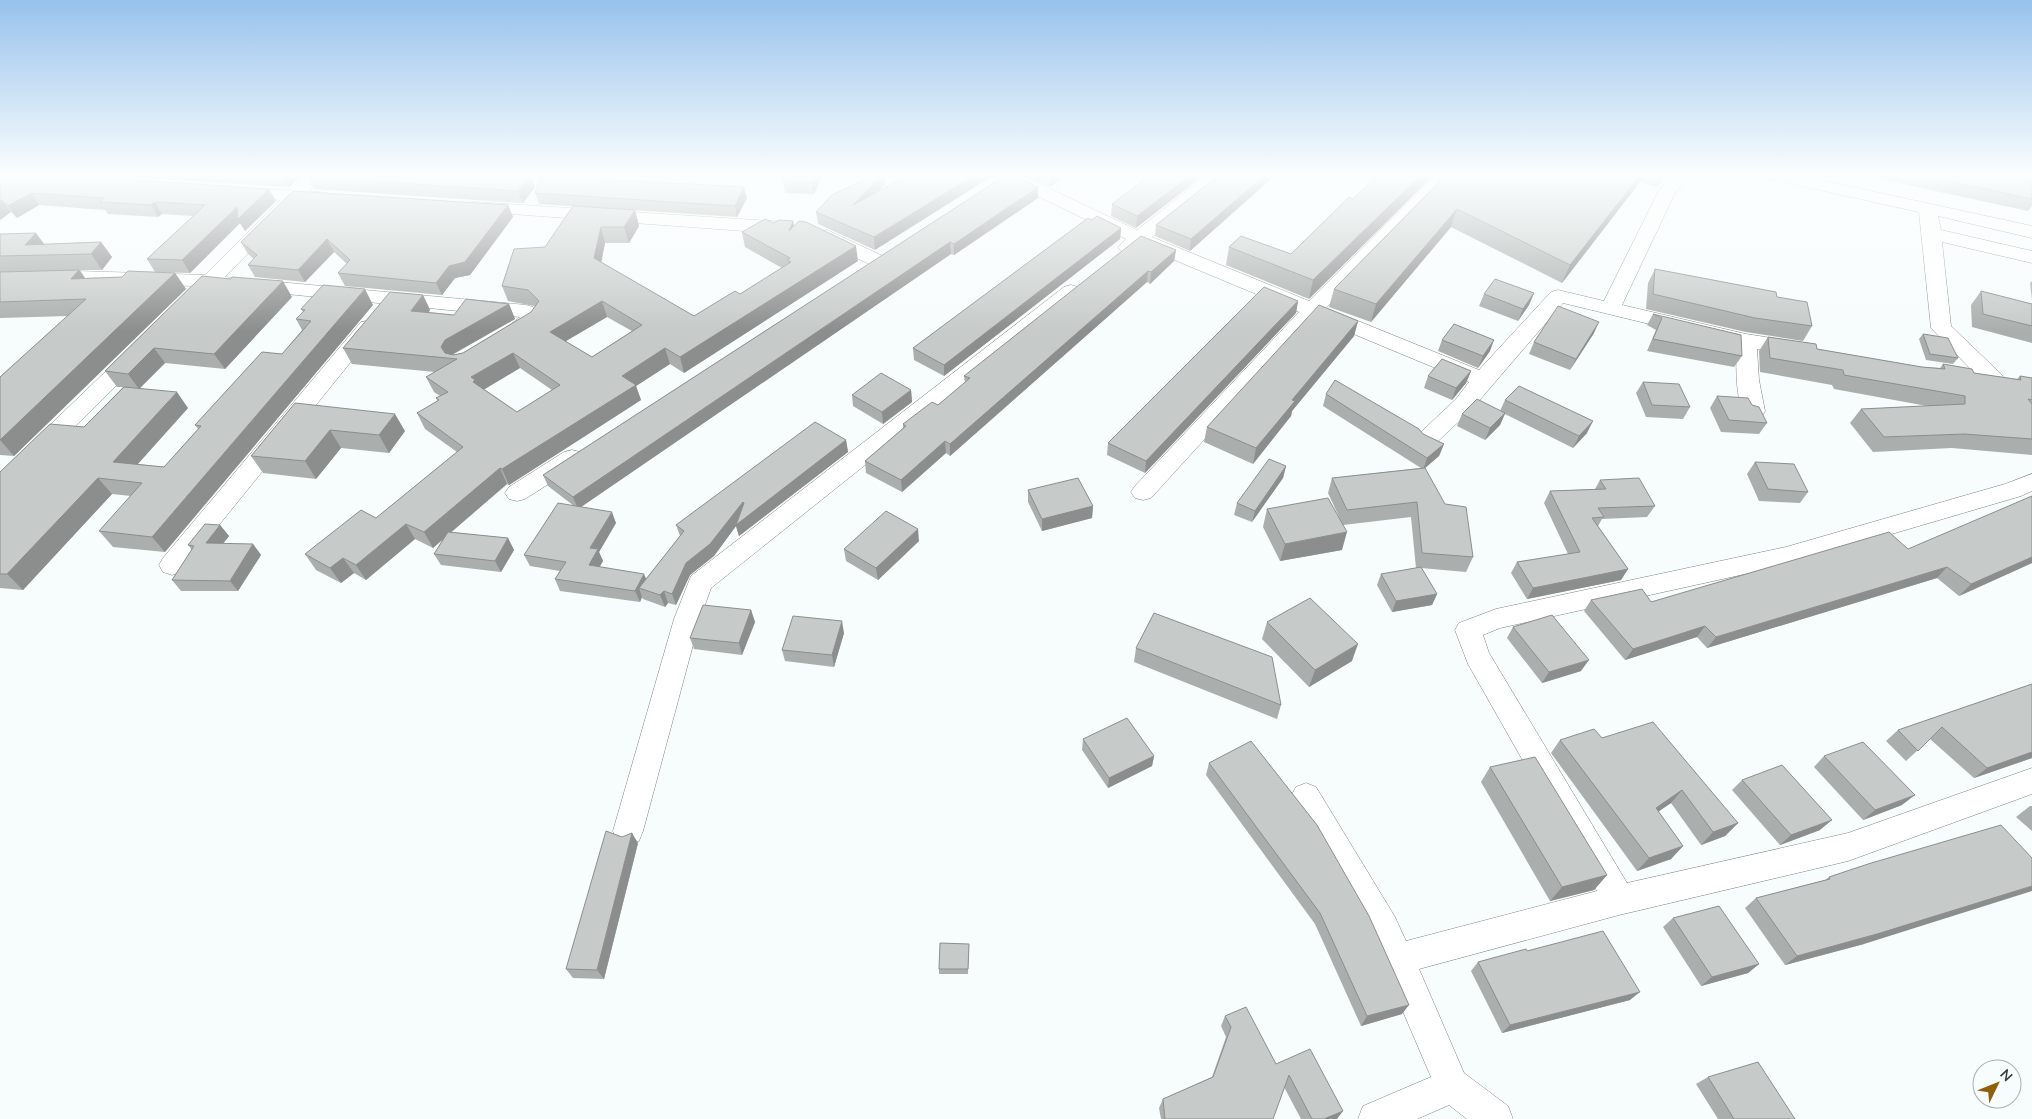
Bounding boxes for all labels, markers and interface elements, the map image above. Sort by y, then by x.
north arrow [1972,1059,2022,1109]
text: N [1996,1065,2017,1086]

